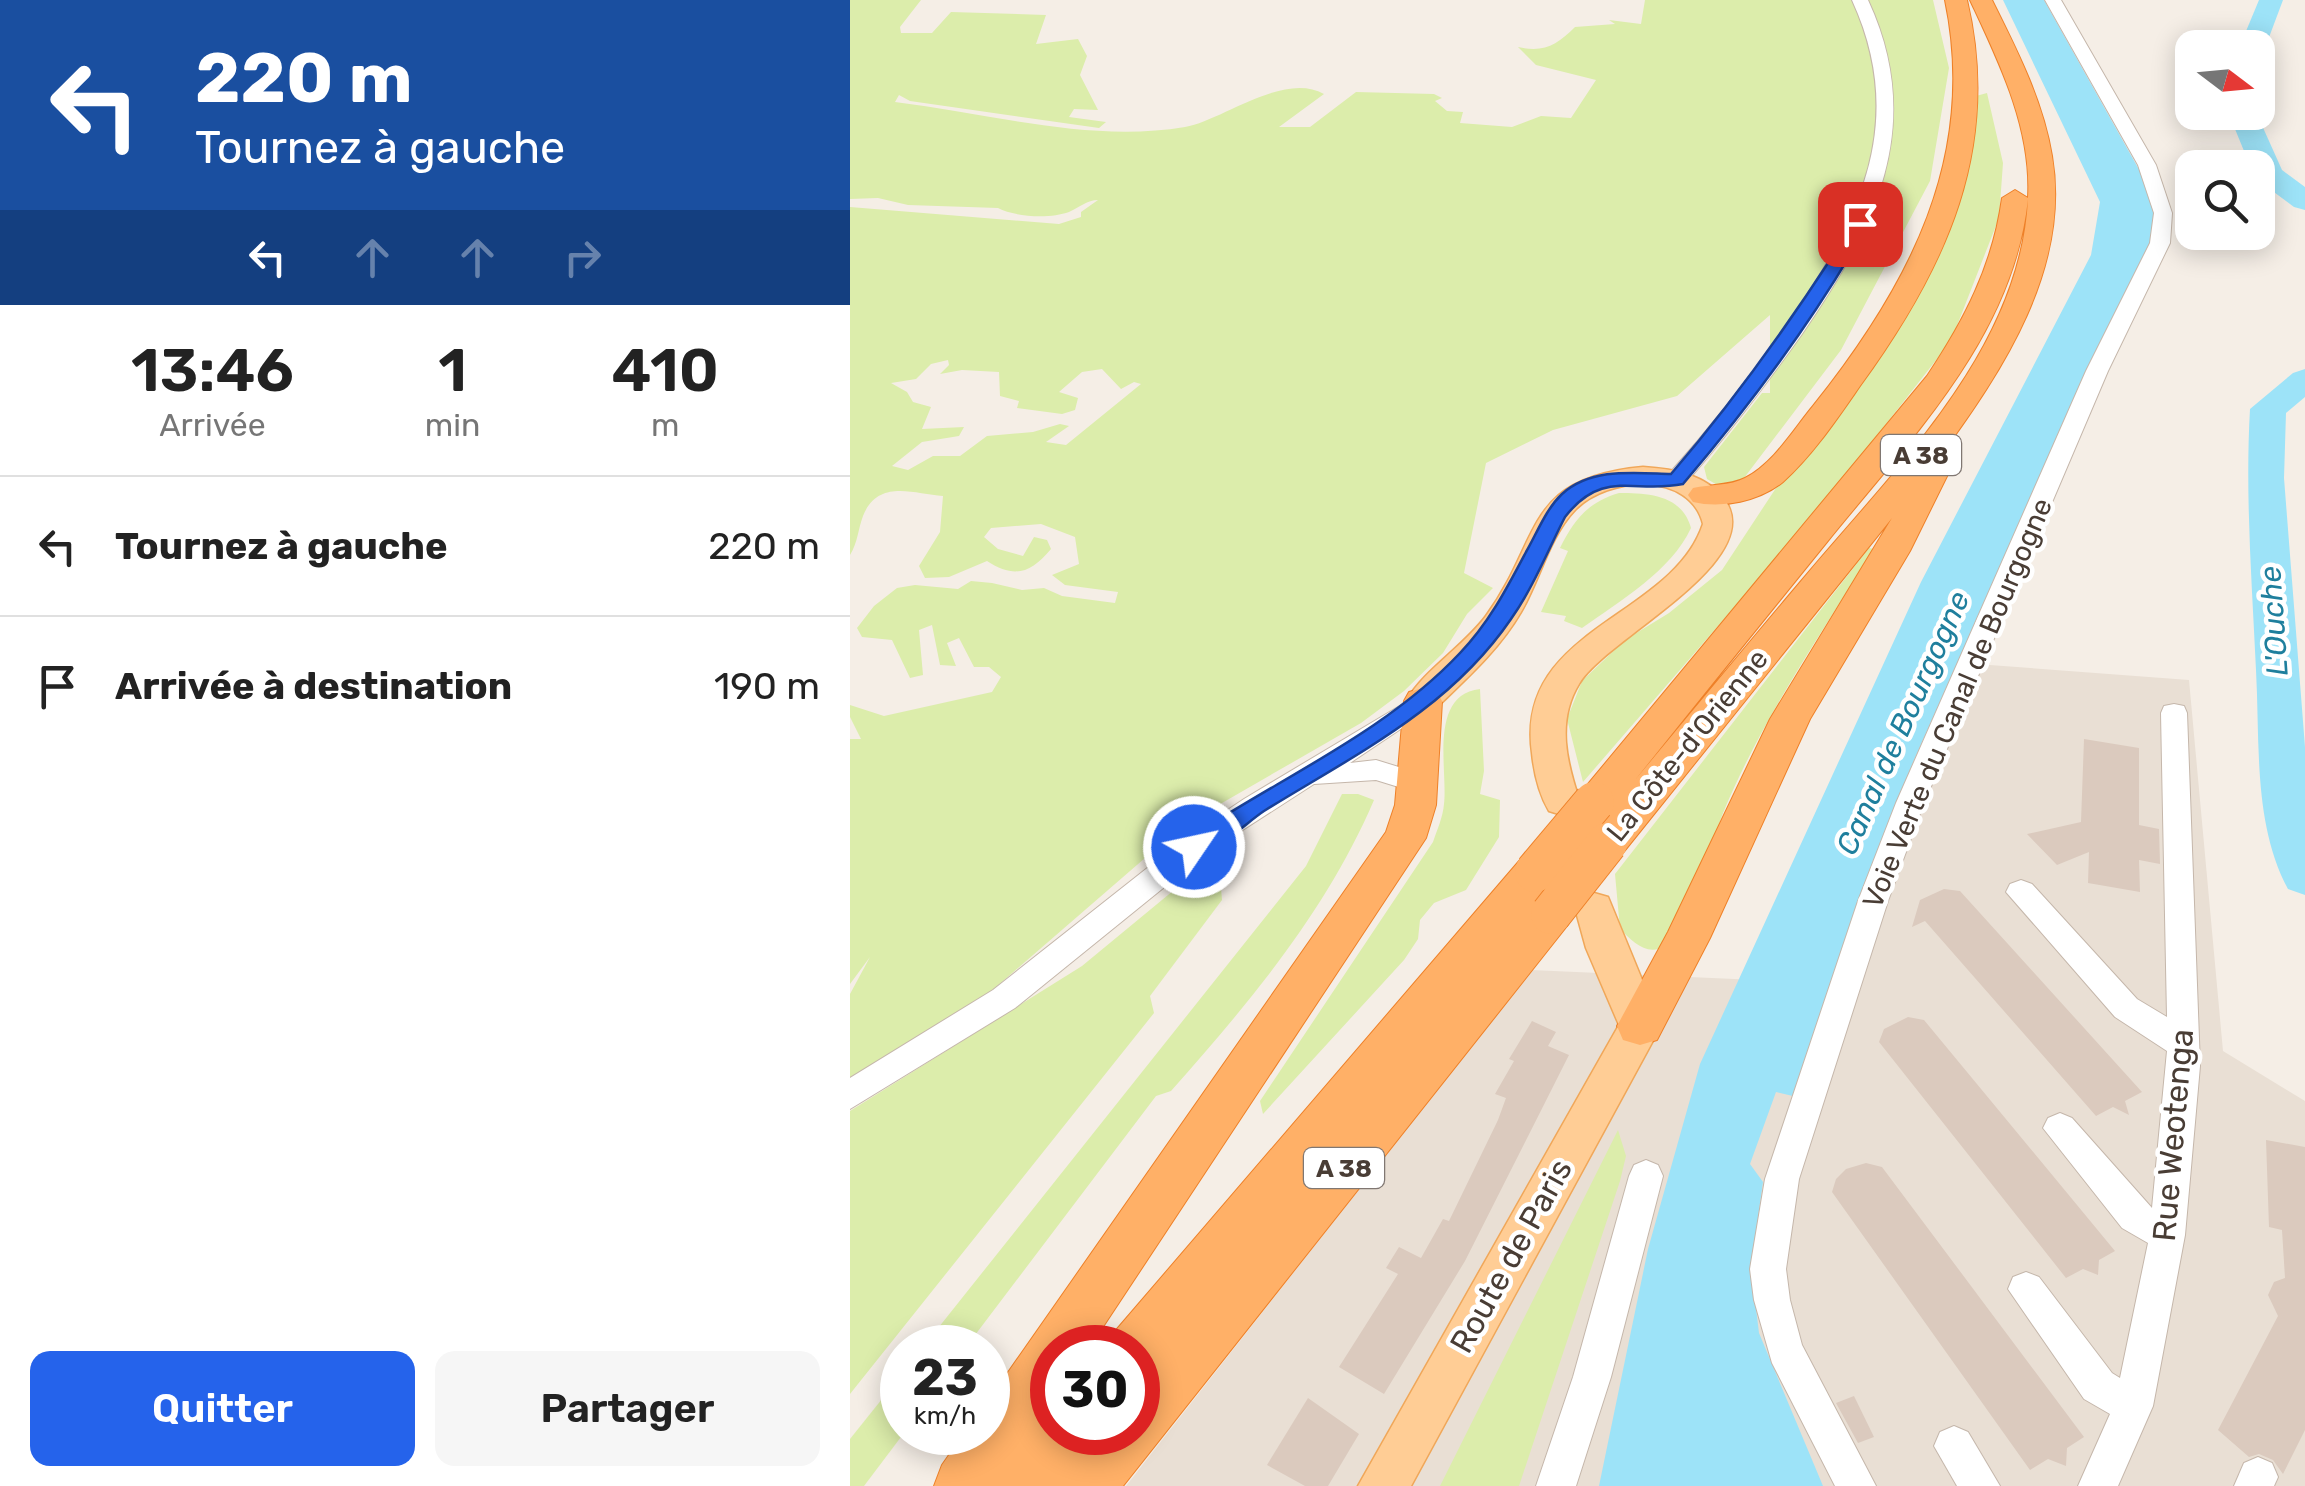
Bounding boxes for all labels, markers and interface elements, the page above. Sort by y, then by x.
north arrow [2175,30,2275,130]
map controls [2175,30,2275,250]
text: 220 m [195,37,413,120]
icon: left [30,40,160,170]
text: Tournez à gauche [195,121,565,174]
button: search [2175,150,2275,250]
pin [1818,182,1903,267]
icon: arrive [1833,197,1888,252]
icon: left [240,230,295,285]
icon: ahead [345,230,400,285]
icon: ahead [450,230,505,285]
icon: right [555,230,610,285]
text: 13:46 [131,335,294,406]
text: 1 [438,335,467,406]
text: 410 [612,335,719,406]
text: Arrivée [159,406,266,444]
text: min [425,406,480,444]
text: m [651,406,679,444]
road number: A 38 [1881,435,1961,475]
street label: Voie Verte du Canal de Bourgogne [1855,493,2059,913]
icon: left [30,519,85,574]
text: Tournez à gauche [115,523,448,569]
text: 220 m [708,523,820,569]
water label: L'Ouche [2252,565,2296,677]
water label: Canal de Bourgogne [1829,586,1977,860]
street label: La Côte-d'Orienne [1600,643,1775,848]
icon: arrive [30,659,85,714]
text: Arrivée à destination [115,663,512,709]
text: 190 m [714,663,820,709]
position arrow [1142,795,1246,899]
street label: Rue Weotenga [2145,1027,2201,1243]
road number: A 38 [1304,1148,1384,1188]
street label: Route de Paris [1442,1153,1580,1359]
speed limit sign: 30 [1030,1325,1160,1455]
text: 23 [912,1348,978,1408]
button: Quitter [30,1351,415,1466]
button: Partager [435,1351,820,1466]
text: km/h [914,1401,976,1430]

